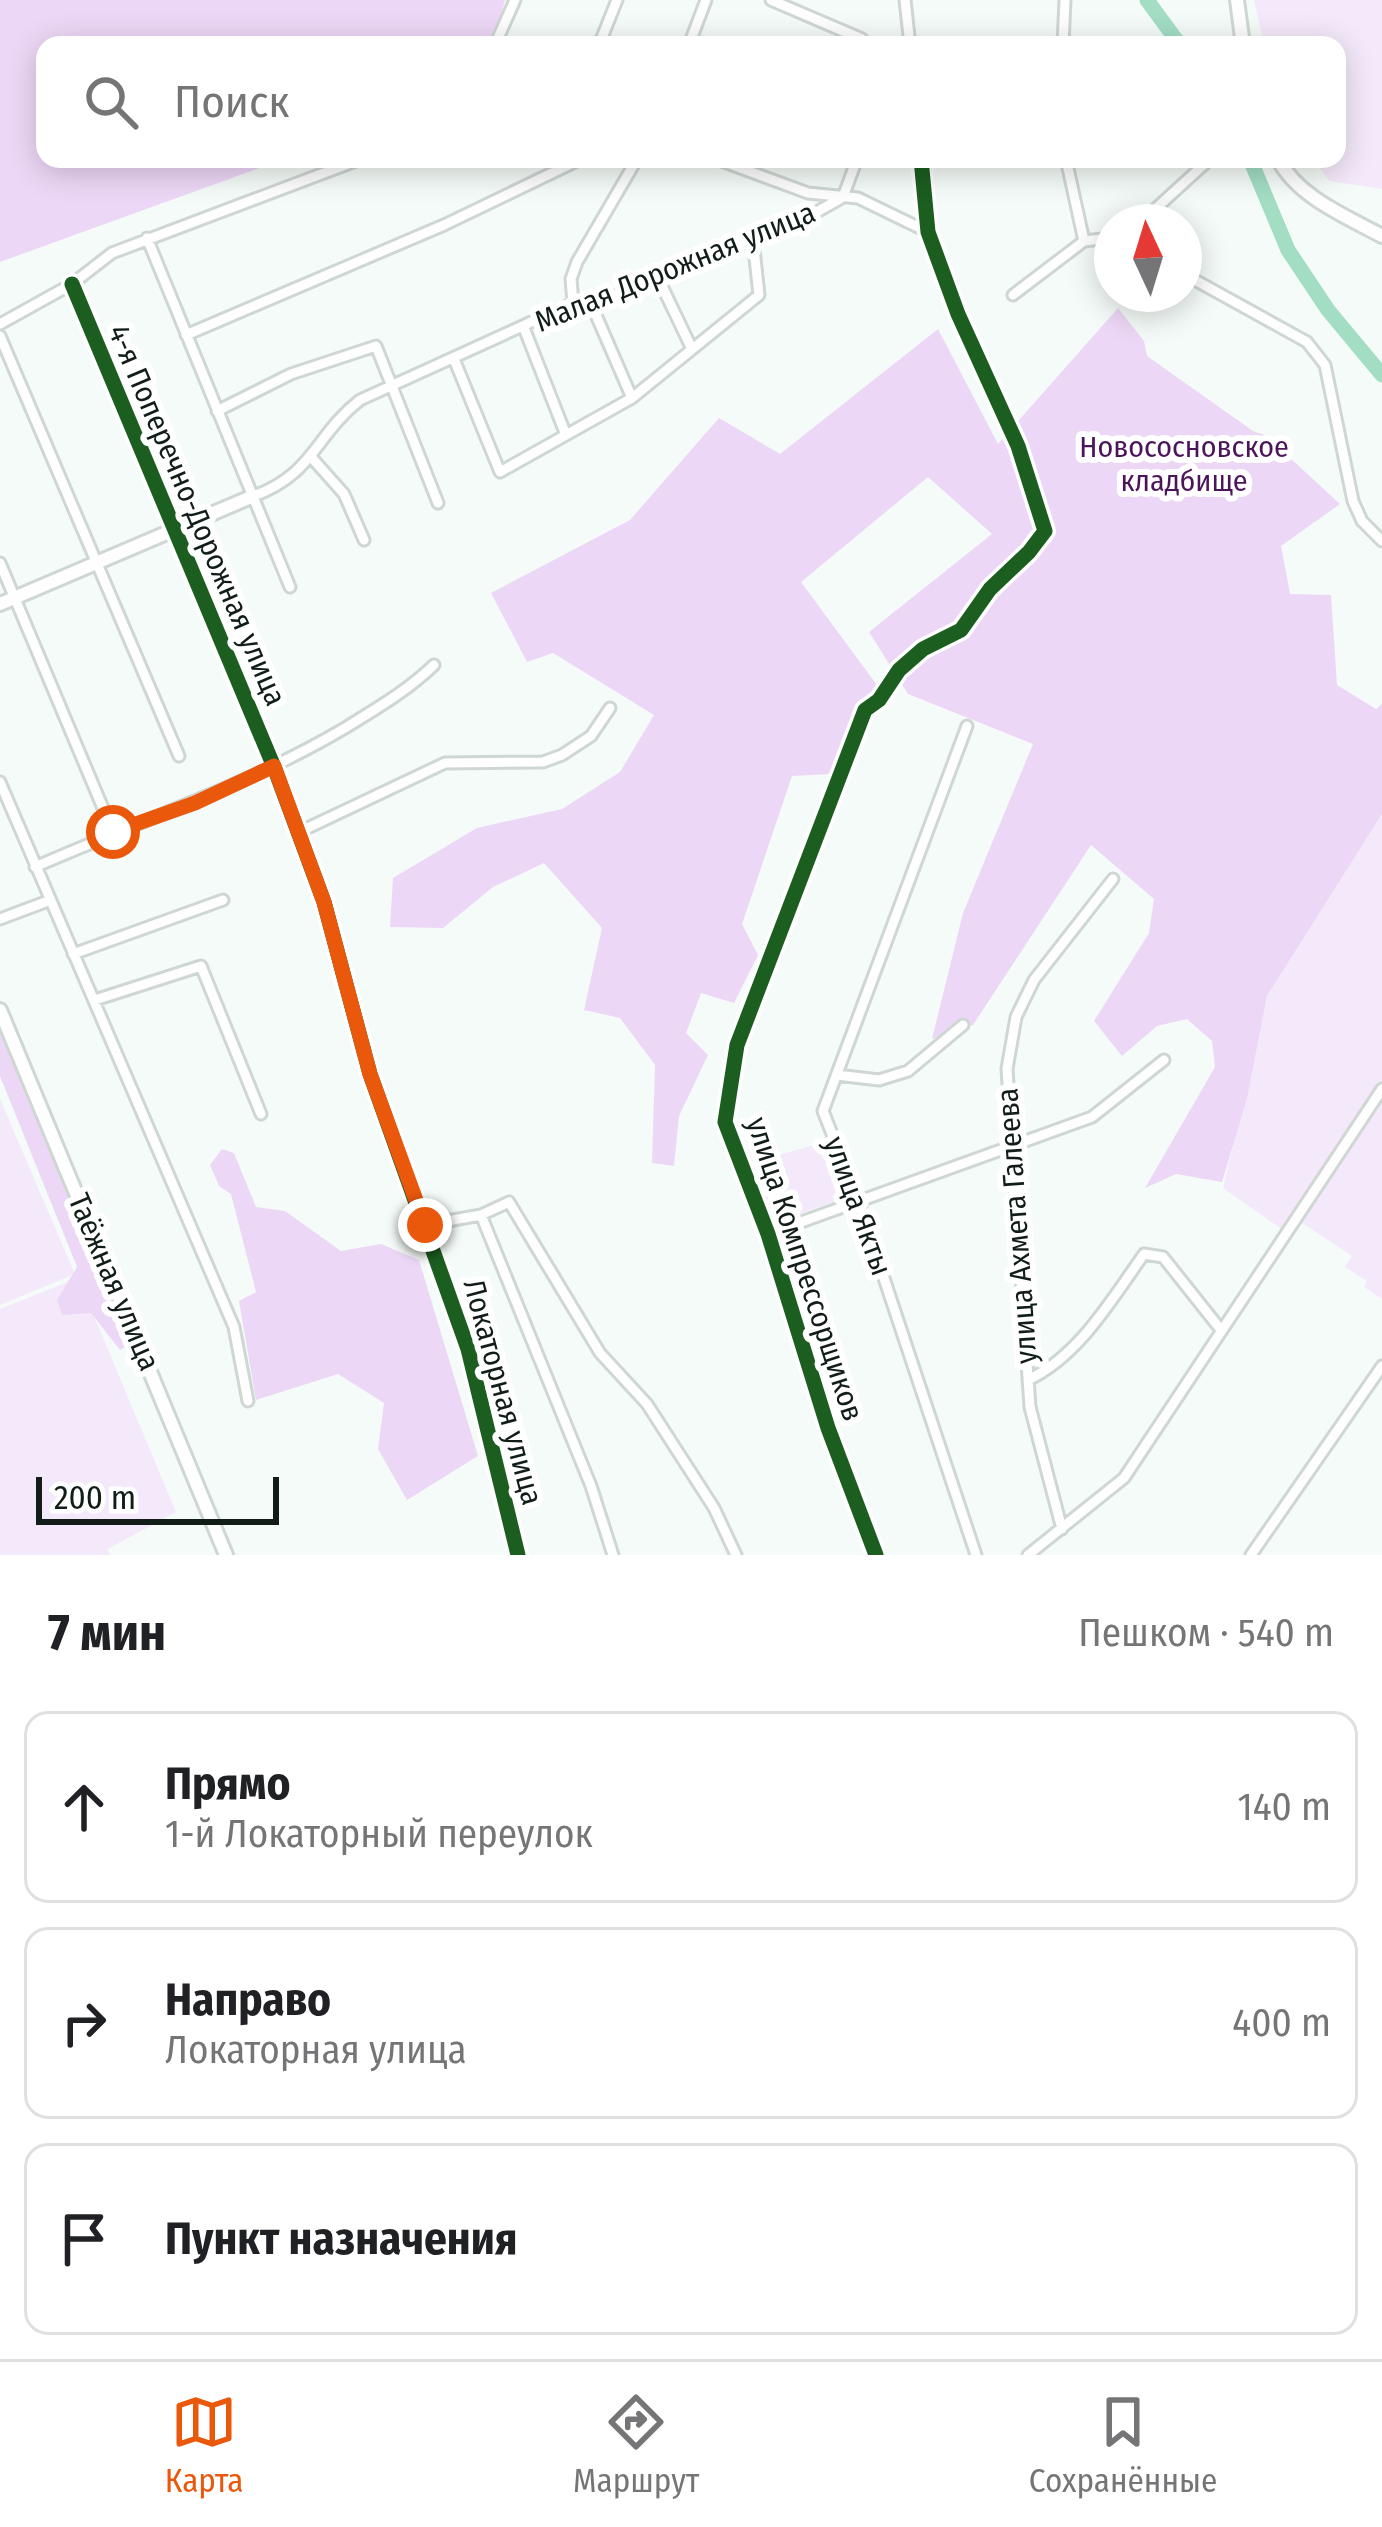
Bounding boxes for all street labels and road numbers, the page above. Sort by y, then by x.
street label: Малая Дорожная улица [530,194,820,340]
street label: 4-я Поперечно-Дорожная улица [100,319,294,711]
street label: улица Ахмета Галеева [989,1087,1045,1365]
street label: улица Компрессорщиков [739,1113,871,1425]
street label: улица Якты [816,1132,900,1280]
street label: Таёжная улица [61,1188,167,1376]
street label: Локаторная улица [456,1275,550,1509]

